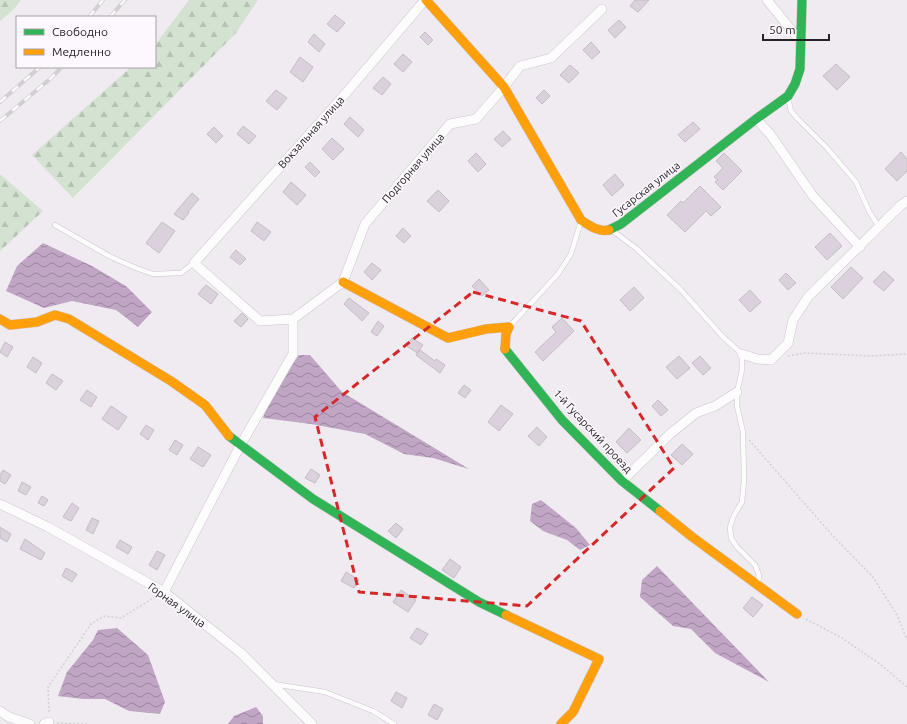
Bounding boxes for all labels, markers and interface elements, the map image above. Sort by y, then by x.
legend [16,16,156,68]
scale bar [763,16,829,42]
text: 50 m [769,23,796,36]
text: Свободно [52,25,108,38]
text: Медленно [52,45,111,58]
street label: Вокзальная улица [275,94,347,170]
street label: Подгорная улица [379,131,447,205]
street label: Гусарская улица [610,159,682,219]
street label: 1-й Гусарский проезд [551,387,635,475]
street label: Горная улица [146,580,208,630]

